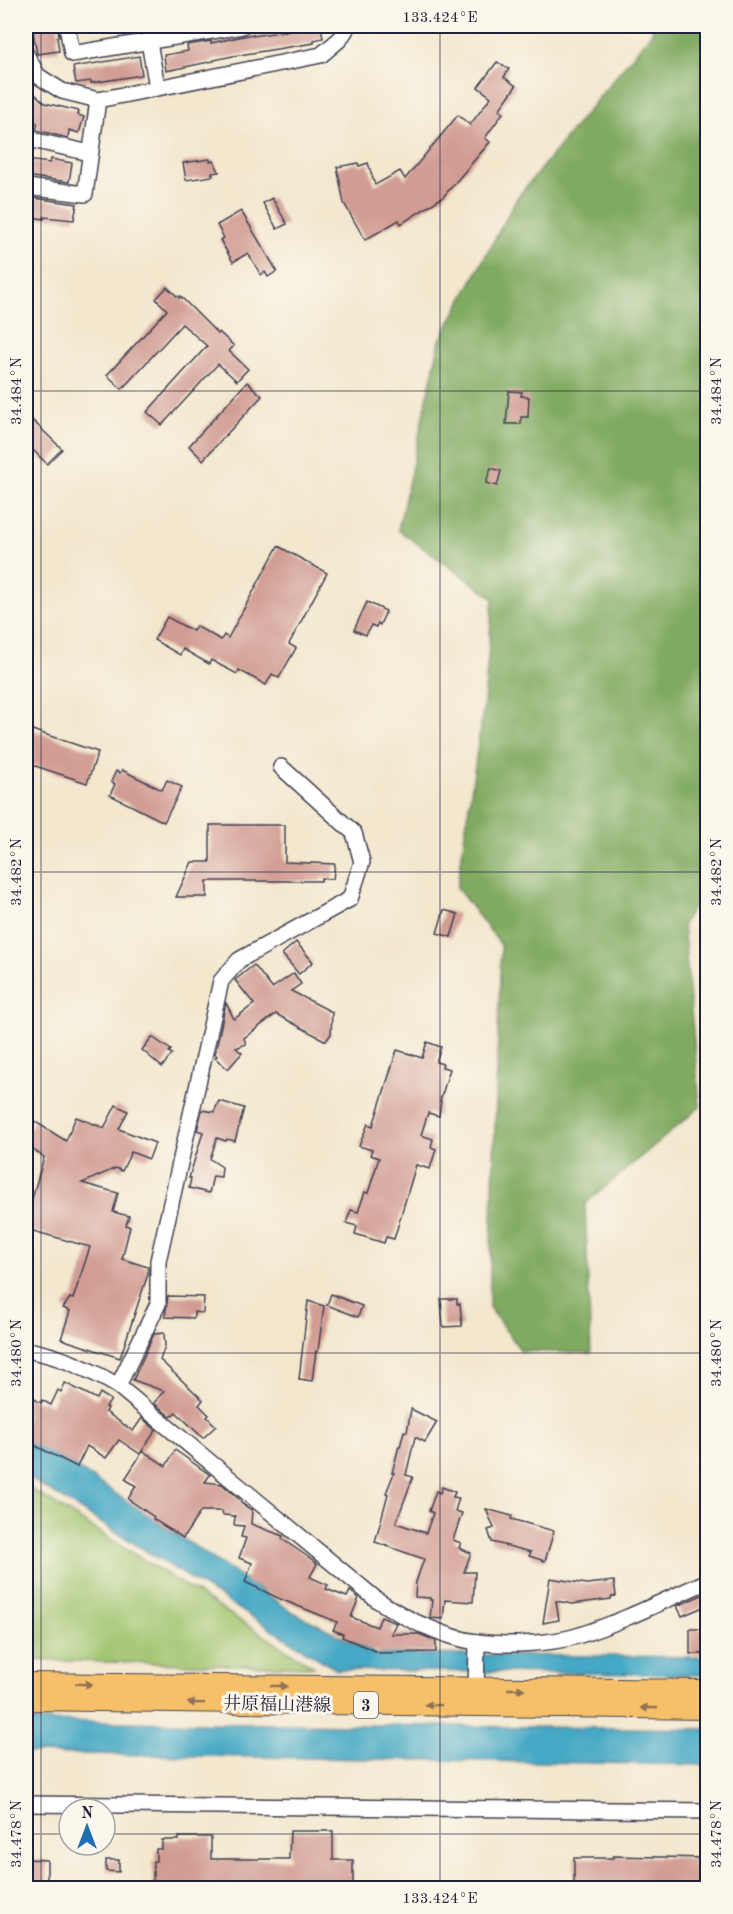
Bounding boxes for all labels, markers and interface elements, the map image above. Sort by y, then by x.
text: 133.424°E [402,11,478,26]
text: 34.484°N [10,357,25,425]
text: 34.484°N [710,357,725,425]
text: 34.482°N [10,838,25,906]
text: 34.482°N [710,838,725,906]
text: 34.480°N [10,1319,25,1387]
text: 34.480°N [710,1319,725,1387]
one-way arrow [74,1679,93,1688]
one-way arrow [269,1681,288,1691]
one-way arrow [506,1684,525,1694]
road number: 3 [354,1692,378,1718]
street label: 井原福山港線 [223,1693,331,1715]
one-way arrow [187,1698,206,1707]
one-way arrow [424,1701,443,1710]
one-way arrow [640,1703,659,1713]
north arrow [57,1797,117,1857]
text: 34.478°N [10,1800,25,1868]
text: 34.478°N [710,1800,725,1868]
text: N [81,1806,94,1822]
text: 133.424°E [402,1892,478,1907]

